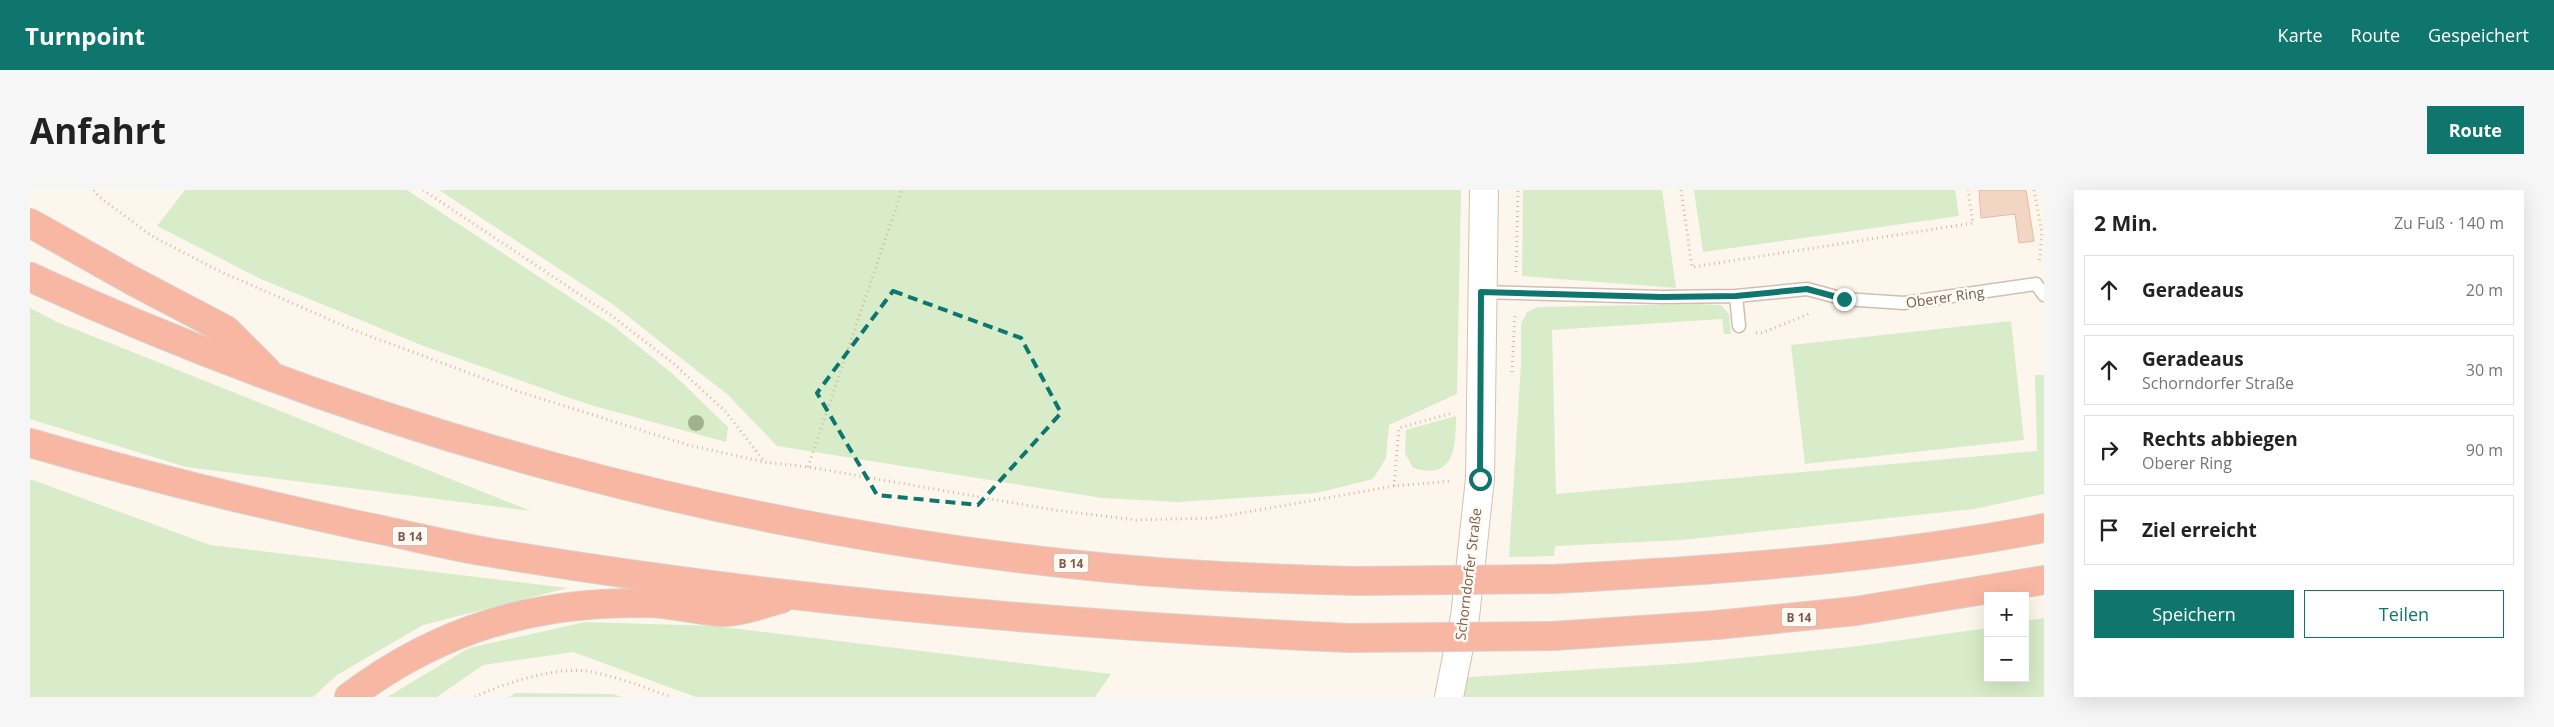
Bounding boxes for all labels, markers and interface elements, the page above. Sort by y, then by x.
text: Turnpoint [25,19,145,52]
text: Karte [2278,23,2323,47]
text: Route [2351,23,2400,47]
text: Gespeichert [2428,23,2529,47]
button: Route [2427,106,2524,154]
text: Anfahrt [30,107,166,154]
text: 2 Min. [2094,209,2157,237]
text: Zu Fuß · 140 m [2394,212,2504,234]
icon: ahead [2095,276,2123,304]
text: Geradeaus [2142,277,2244,303]
text: 20 m [2466,279,2503,301]
street label: Oberer Ring [1905,282,1986,312]
route end [1833,288,1856,311]
text: Geradeaus [2142,346,2244,372]
icon: ahead [2095,356,2123,384]
text: 30 m [2466,359,2503,381]
text: Schorndorfer Straße [2142,372,2294,394]
text: Rechts abbiegen [2142,426,2298,452]
icon: right [2095,436,2123,464]
text: 90 m [2466,439,2503,461]
text: Oberer Ring [2142,452,2232,474]
route start [1469,468,1492,491]
street label: Schorndorfer Straße [1450,507,1486,641]
icon: arrive [2095,516,2123,544]
text: Ziel erreicht [2142,517,2257,543]
road number: B 14 [392,526,428,546]
road number: B 14 [1054,553,1088,572]
button: Speichern [2094,590,2294,638]
button: Teilen [2304,590,2504,638]
map controls [1984,592,2029,682]
button: + [1984,592,2029,637]
road number: B 14 [1782,608,1816,627]
button: − [1984,637,2029,682]

